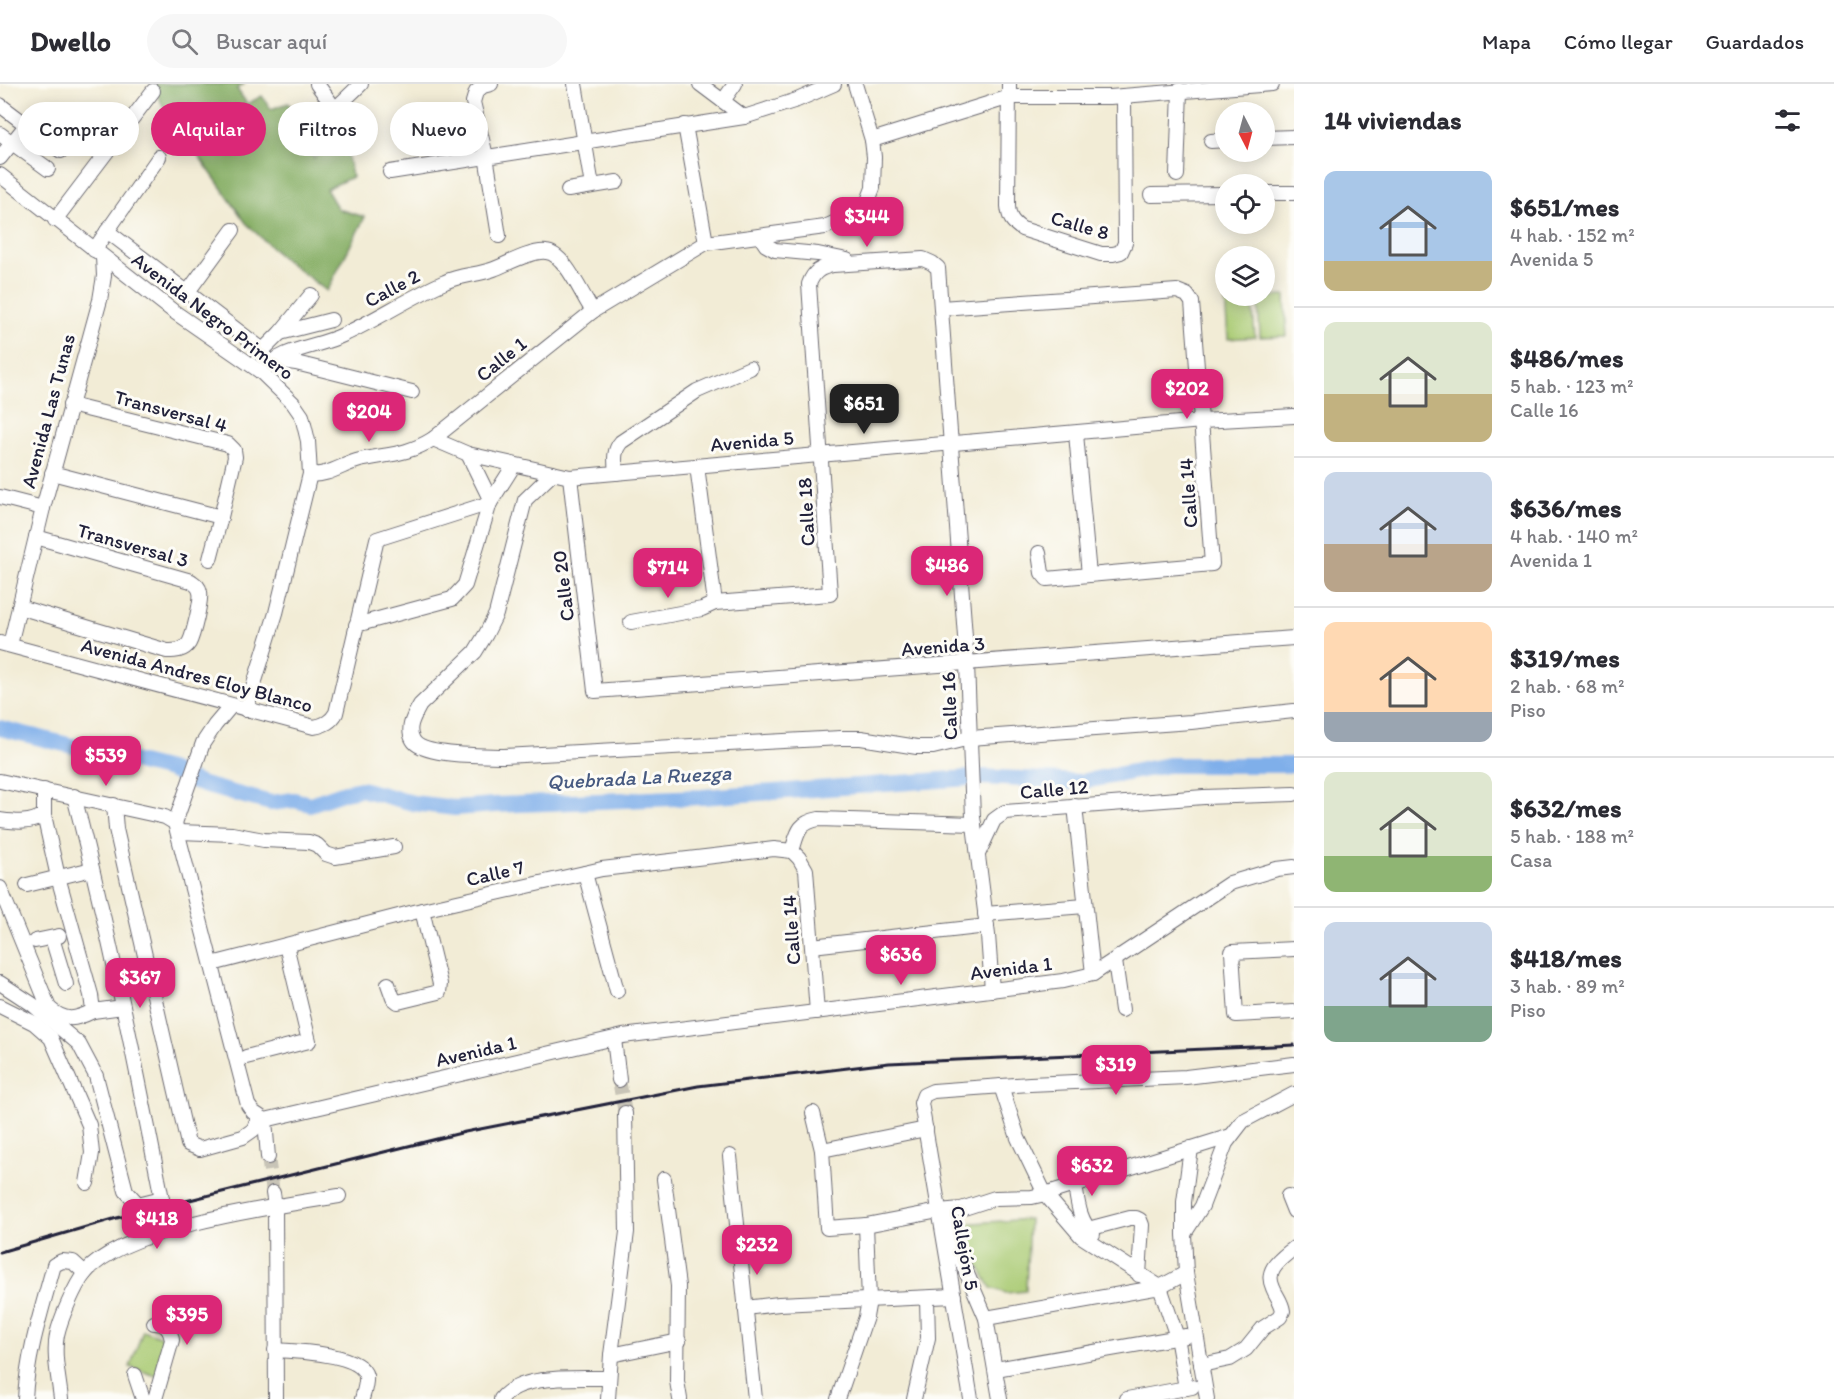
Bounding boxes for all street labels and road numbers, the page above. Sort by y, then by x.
street label: Calle 8 [1048,205,1112,245]
street label: Avenida Negro Primero [127,247,299,385]
street label: Calle 2 [360,263,424,312]
street label: Avenida Las Tunas [16,331,80,491]
street label: Calle 1 [471,331,531,387]
street label: Transversal 4 [112,384,230,438]
street label: Avenida 5 [709,425,795,457]
street label: Calle 14 [1174,457,1202,529]
street label: Calle 18 [792,477,820,547]
street label: Transversal 3 [75,518,191,572]
street label: Calle 20 [547,549,579,623]
street label: Avenida 3 [900,631,986,661]
street label: Avenida Andres Eloy Blanco [79,633,315,717]
street label: Calle 16 [936,671,962,741]
street label: Calle 12 [1019,774,1090,804]
street label: Calle 7 [464,855,526,891]
street label: Calle 14 [777,894,805,966]
street label: Avenida 1 [969,951,1053,985]
street label: Avenida 1 [433,1030,519,1072]
street label: Callejón 5 [946,1204,984,1292]

